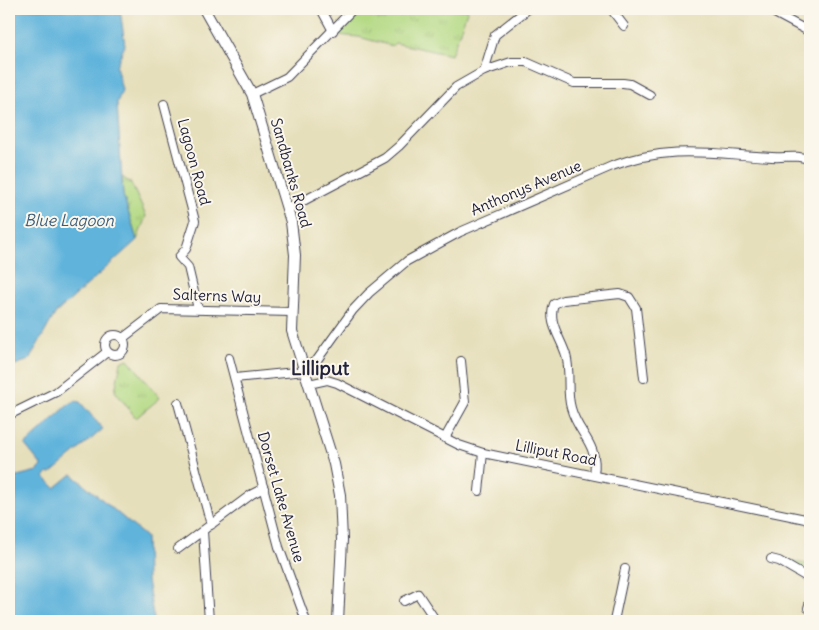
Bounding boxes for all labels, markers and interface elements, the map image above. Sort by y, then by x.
street label: Lagoon Road [174,116,215,208]
street label: Sandbanks Road [267,116,316,230]
street label: Anthonys Avenue [468,156,584,219]
water label: Blue Lagoon [24,210,115,230]
street label: Salterns Way [172,284,262,307]
district label: Lilliput [291,355,350,380]
street label: Dorset Lake Avenue [254,429,309,564]
street label: Lilliput Road [514,435,599,470]

